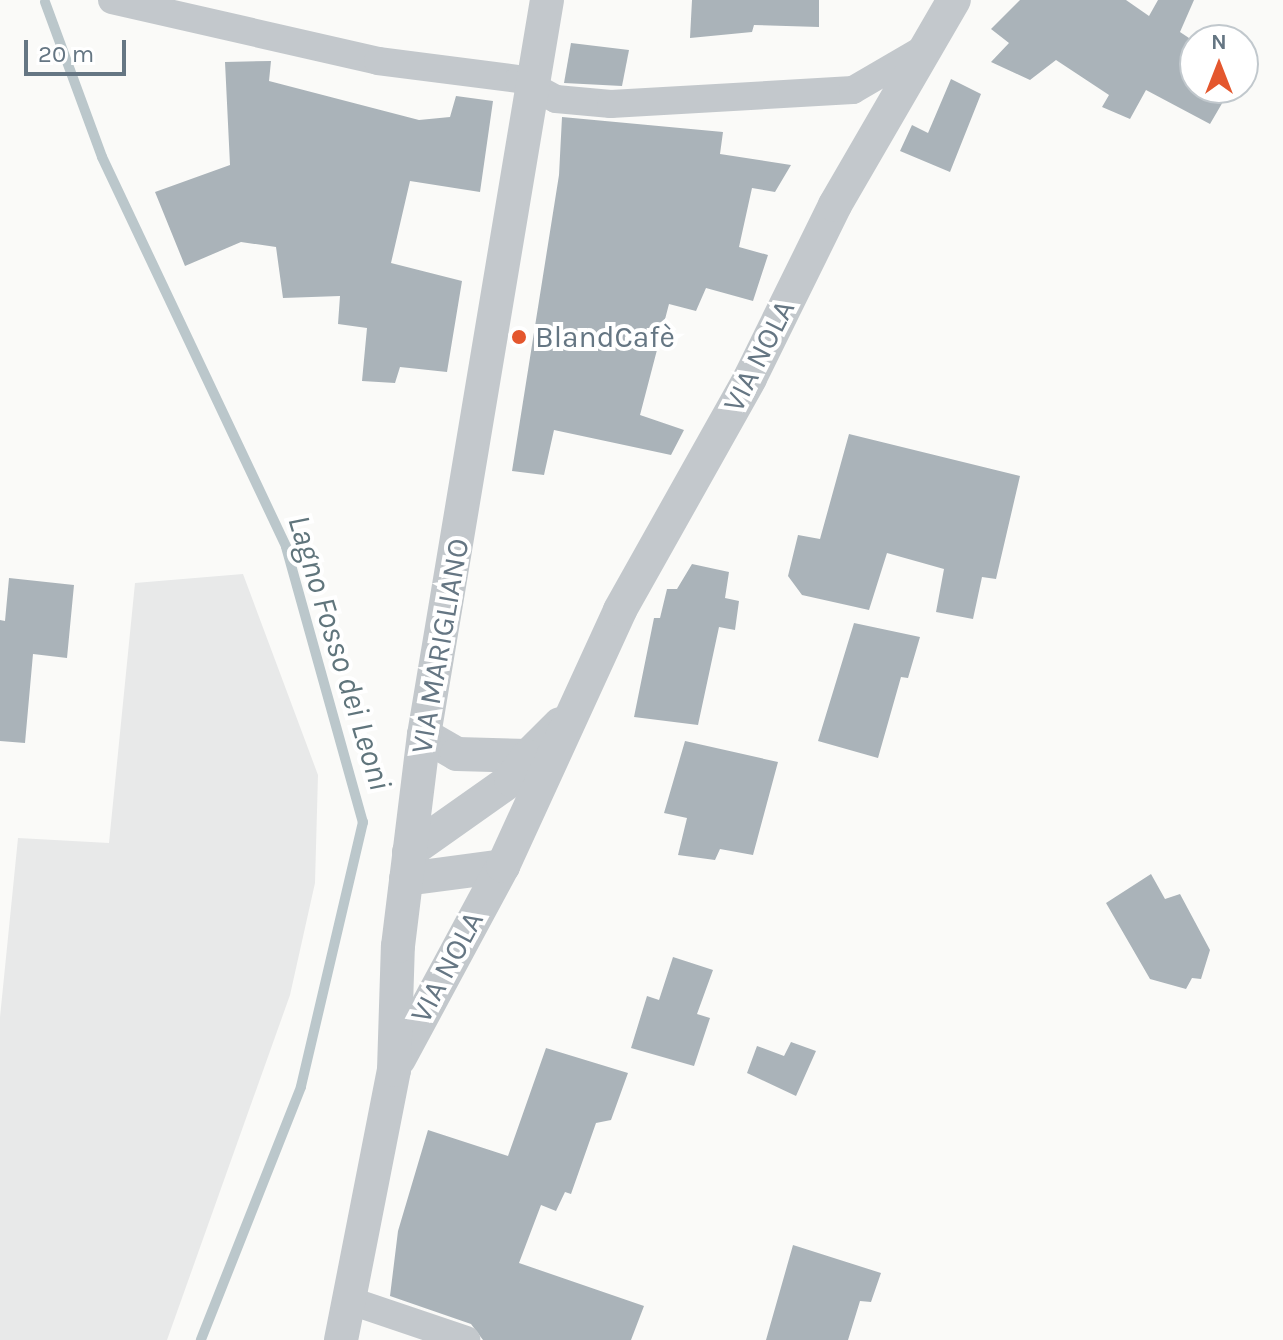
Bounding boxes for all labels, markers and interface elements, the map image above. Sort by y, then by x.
scale bar [28,24,130,74]
north arrow [1179,24,1259,104]
text: N [1211,29,1227,55]
text: 20 m [38,40,94,68]
street label: VIA NOLA [716,294,802,418]
place label: BlandCafè [535,319,675,355]
marker: BlandCafè [510,328,528,346]
water label: Lagno Fosso dei Leoni [279,511,399,795]
street label: VIA MARIGLIANO [403,536,477,756]
street label: VIA NOLA [403,905,491,1029]

